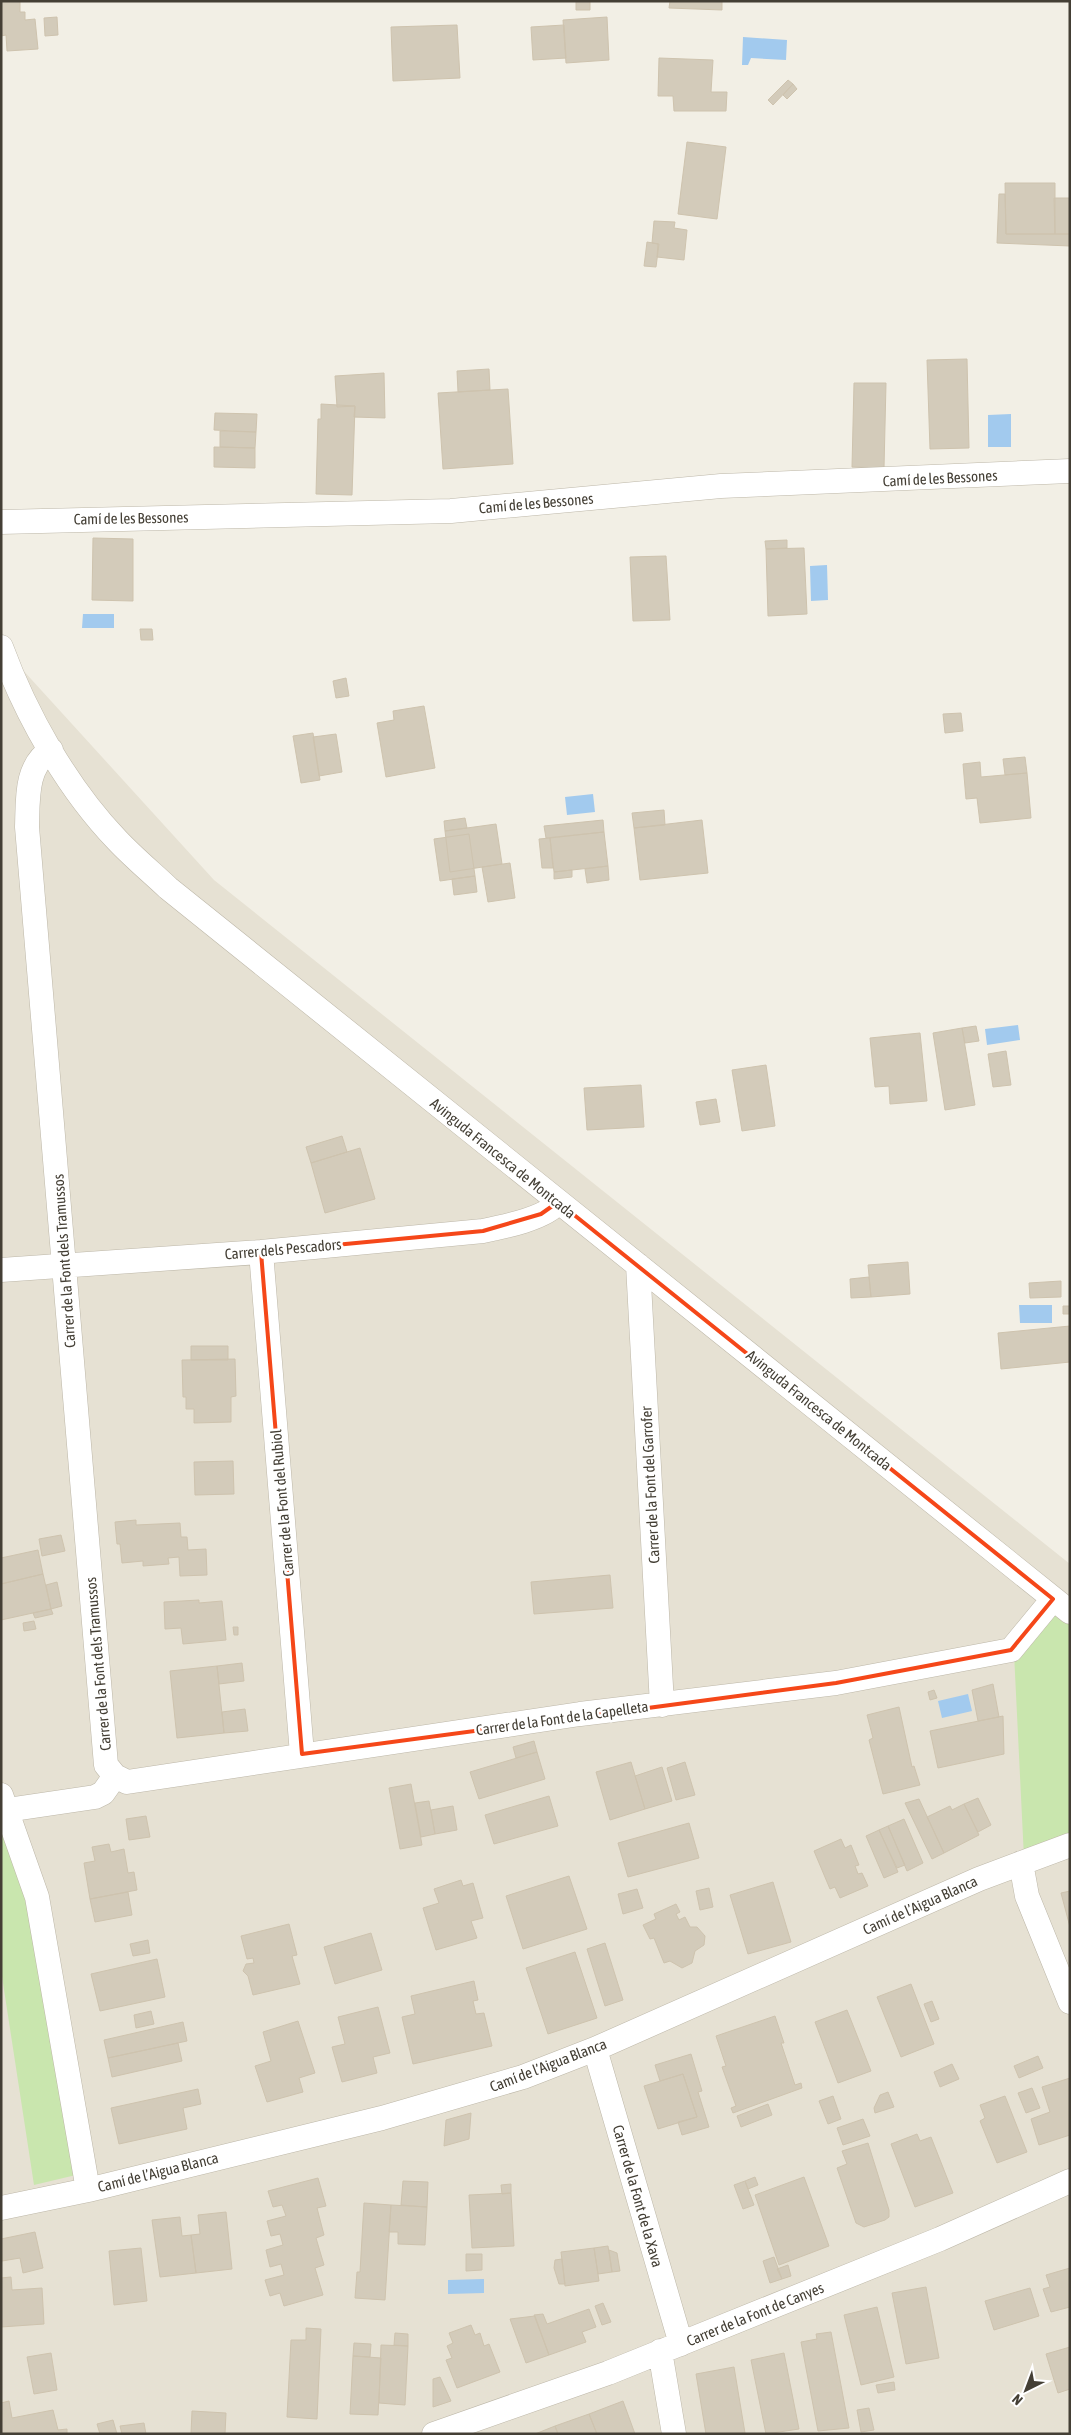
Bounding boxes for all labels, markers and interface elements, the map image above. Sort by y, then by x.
street label: Camí de les Bessones [882,467,998,489]
street label: Camí de les Bessones [478,490,594,516]
street label: Camí de les Bessones [73,508,189,528]
street label: Avinguda Francesca de Montcada [427,1094,579,1222]
street label: Carrer de la Font dels Tramussos [49,1173,79,1349]
street label: Carrer dels Pescadors [224,1235,342,1263]
street label: Avinguda Francesca de Montcada [743,1346,895,1474]
street label: Carrer de la Font del Garrofer [637,1405,663,1564]
street label: Carrer de la Font del Rubiol [267,1429,297,1577]
street label: Carrer de la Font dels Tramussos [82,1576,114,1752]
street label: Carrer de la Font de la Capelleta [475,1697,649,1739]
street label: Camí de l’Aigua Blanca [860,1872,980,1938]
street label: Camí de l’Aigua Blanca [487,2035,609,2095]
street label: Carrer de la Font de la Xava [610,2123,666,2269]
street label: Camí de l’Aigua Blanca [96,2149,220,2195]
street label: Carrer de la Font de Canyes [684,2279,826,2349]
north arrow [1001,2365,1051,2415]
text: N [1009,2391,1026,2408]

